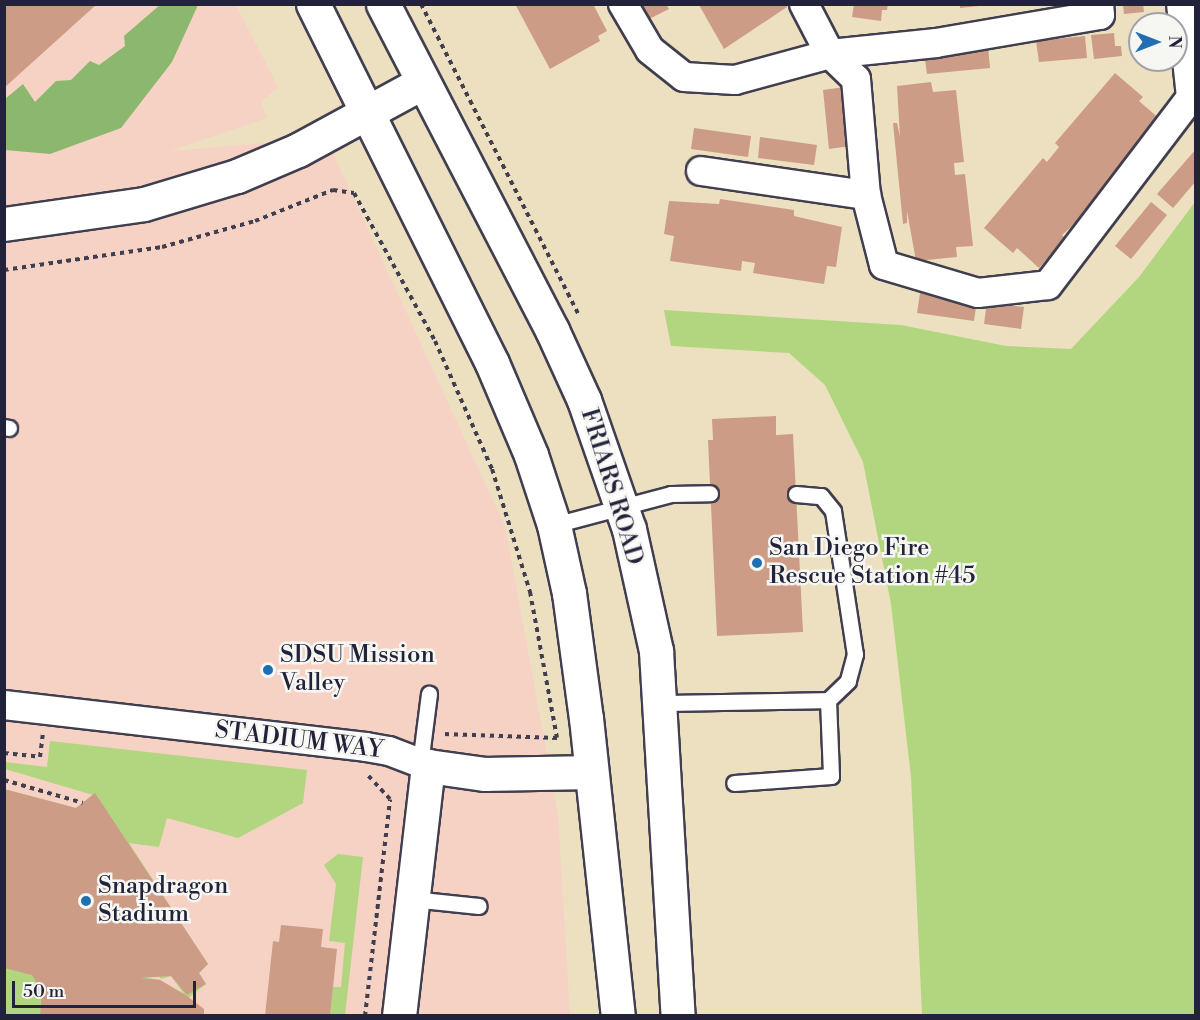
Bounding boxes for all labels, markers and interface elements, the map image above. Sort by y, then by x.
north arrow [1128,12,1188,72]
text: N [1164,36,1184,48]
street label: FRIARS ROAD [574,405,648,569]
place label: San Diego Fire Rescue Station #45 [769,535,975,591]
marker: San Diego Fire Rescue Station #45 [750,556,764,570]
place label: SDSU Mission Valley [280,642,435,698]
marker: SDSU Mission Valley [261,663,275,677]
street label: STADIUM WAY [213,716,385,766]
place label: Snapdragon Stadium [98,873,228,929]
marker: Snapdragon Stadium [79,894,93,908]
scale bar [15,969,200,1007]
text: 50 m [23,980,64,1003]

